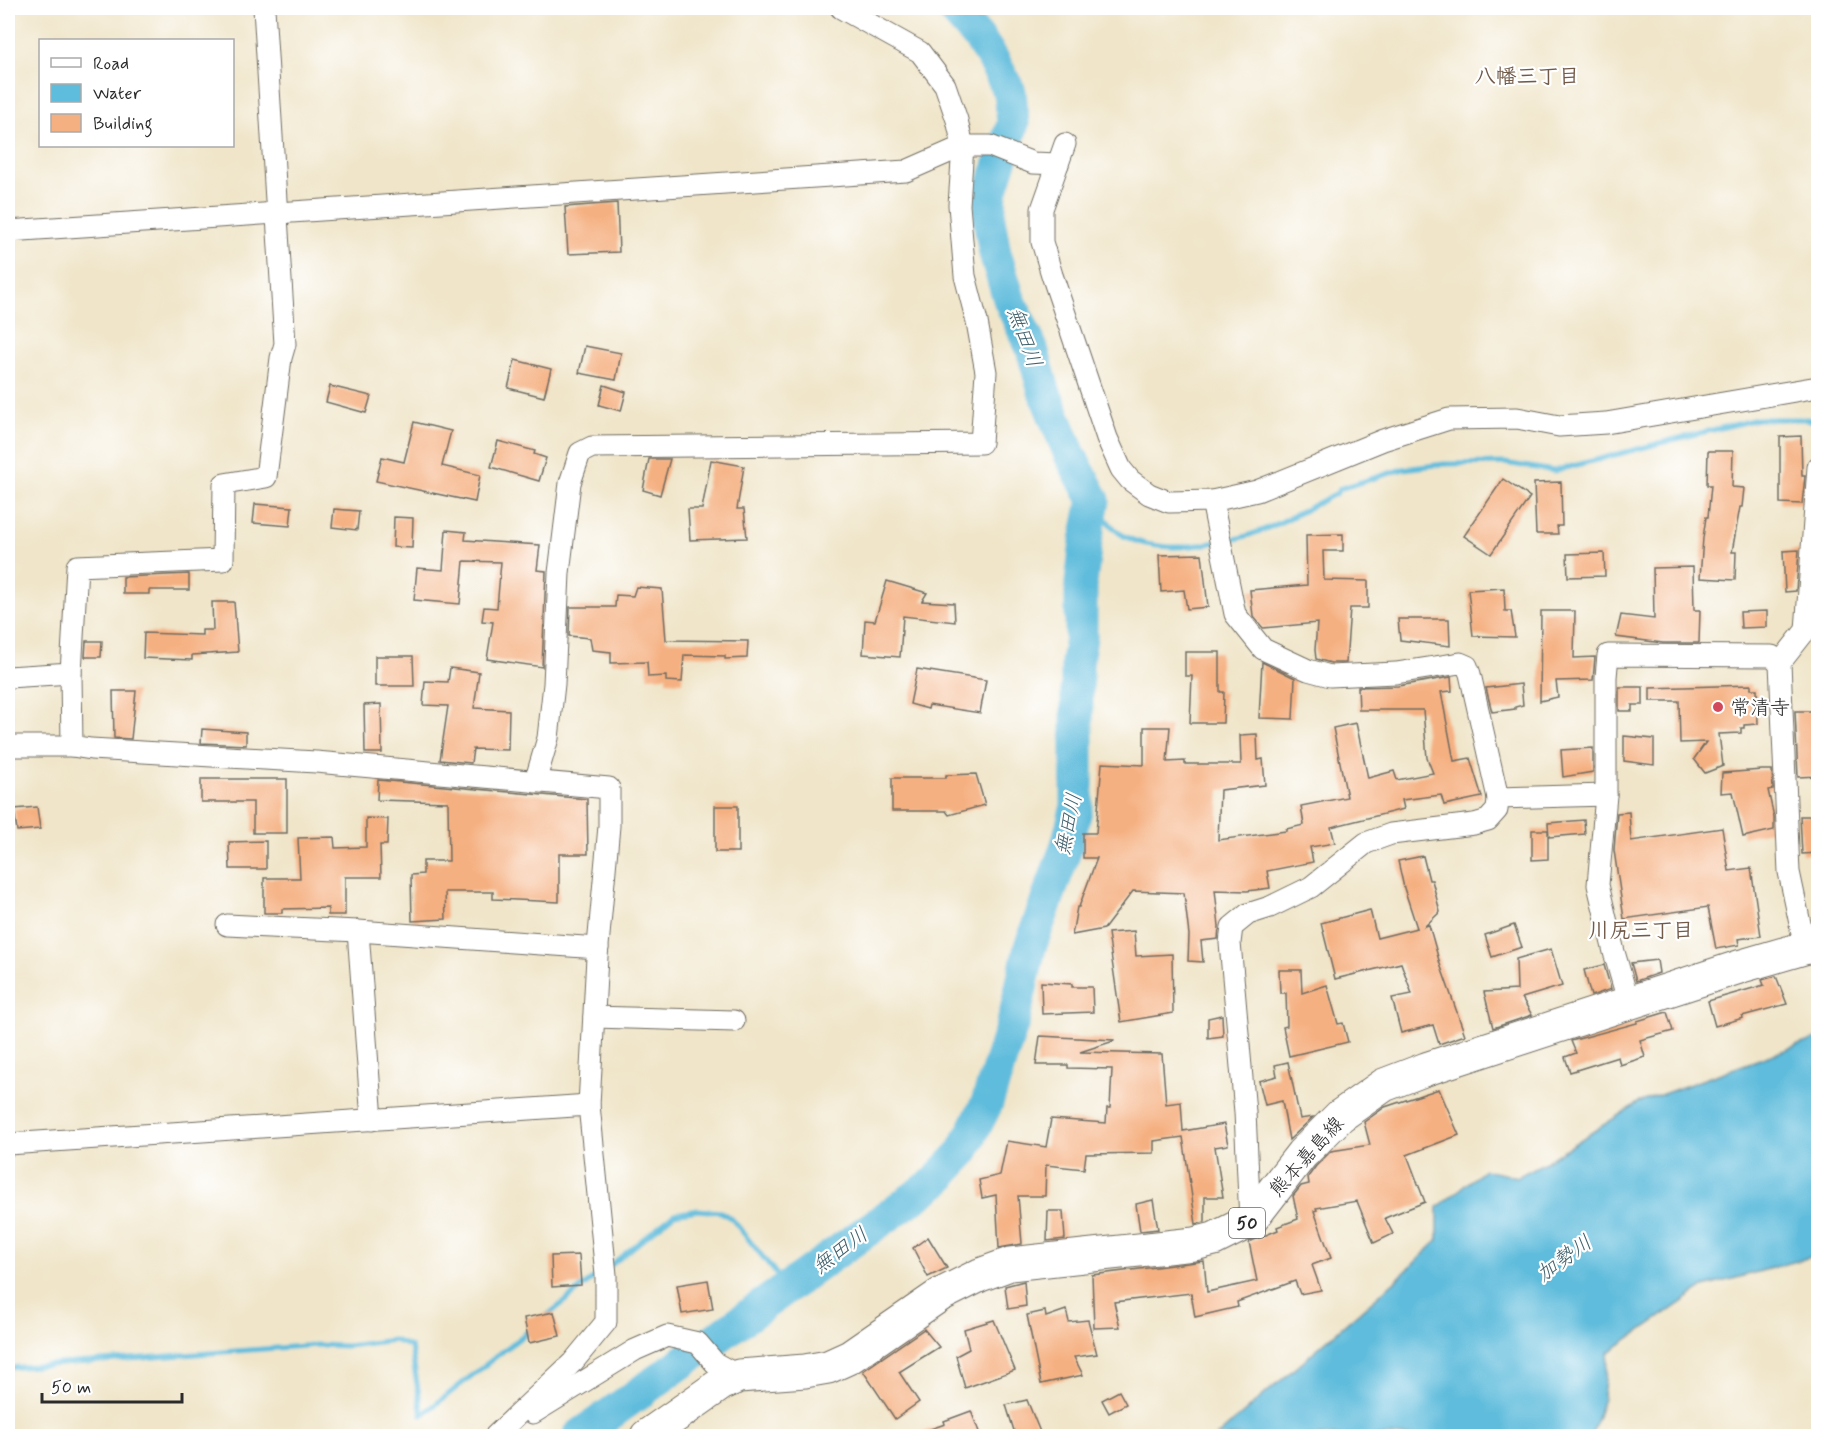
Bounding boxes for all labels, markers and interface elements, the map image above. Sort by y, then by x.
legend [39,39,234,147]
text: Road [93,52,129,76]
district label: 八幡三丁目 [1475,63,1580,91]
text: Water [93,82,142,106]
text: Building [93,112,153,138]
water label: 無田川 [1000,303,1048,372]
place label: 常清寺 [1730,695,1790,722]
marker: 常清寺 [1711,700,1725,714]
water label: 無田川 [1049,790,1089,858]
district label: 川尻三丁目 [1589,917,1694,945]
street label: 熊本嘉島線 [1264,1111,1351,1203]
road number: 50 [1229,1208,1265,1238]
water label: 無田川 [807,1221,874,1281]
water label: 加勢川 [1531,1229,1598,1289]
scale bar [42,1366,182,1404]
text: 50 m [51,1376,91,1400]

